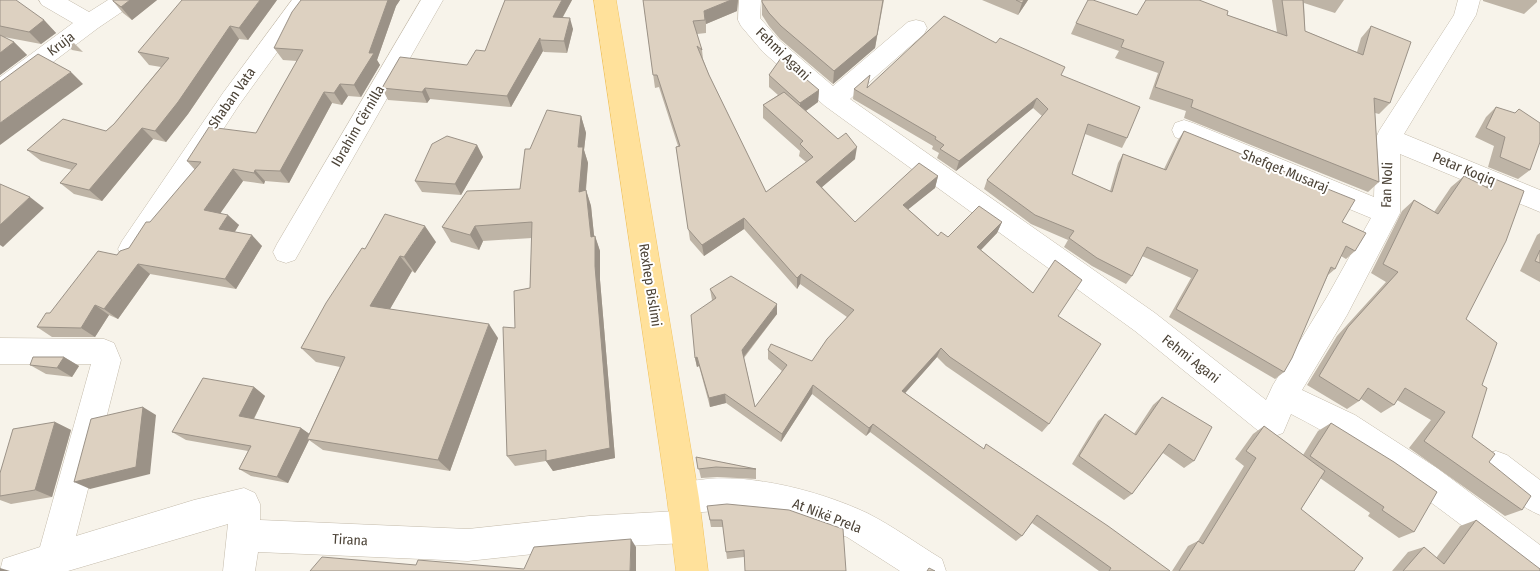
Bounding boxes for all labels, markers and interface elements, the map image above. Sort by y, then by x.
street label: Fehmi Agani [752,24,814,84]
street label: Kruja [44,28,78,60]
street label: Shaban Vata [205,64,259,132]
street label: Ibrahim Cërnilla [328,82,388,170]
street label: Shefqet Musaraj [1239,146,1331,196]
street label: Petar Koqiq [1430,149,1498,189]
street label: Fan Noli [1378,162,1396,208]
street label: Rexhep Bislimi [635,242,665,328]
street label: Fehmi Agani [1159,331,1223,387]
street label: At Nikë Prela [790,495,864,537]
street label: Tirana [332,531,368,549]

